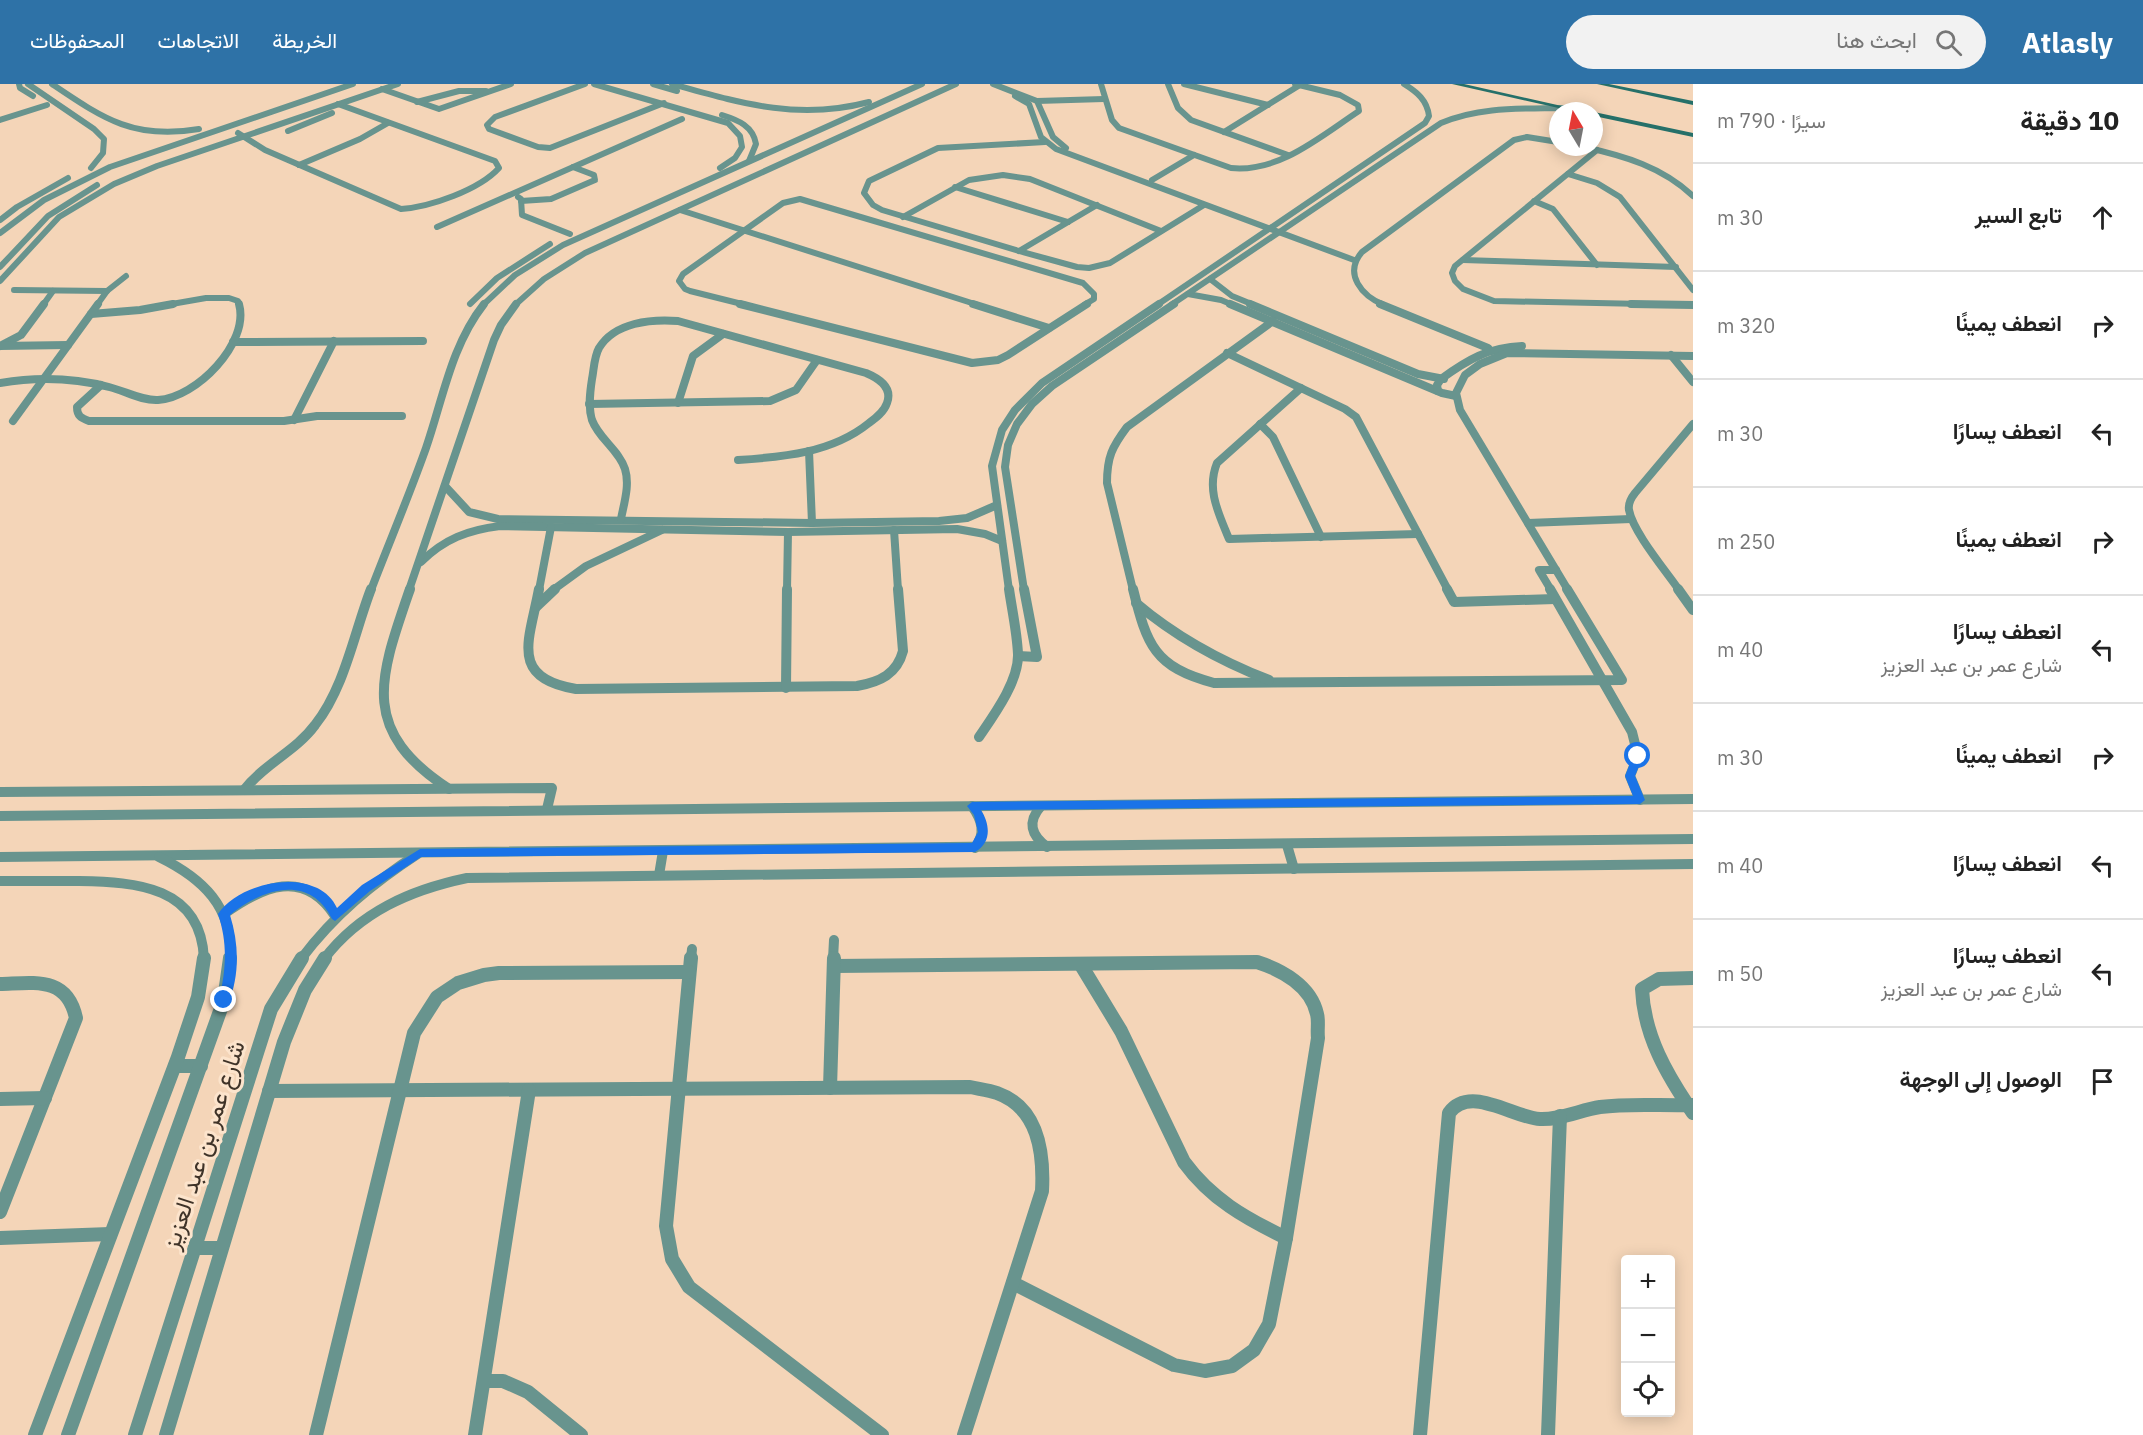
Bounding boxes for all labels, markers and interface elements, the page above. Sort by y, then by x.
search box [1566,15,1986,69]
text: Atlasly [2022,24,2113,61]
text: ابحث هنا [1836,25,1917,54]
text: المحفوظات [30,26,125,54]
text: الاتجاهات [158,26,239,54]
text: الخريطة [272,26,337,54]
icon: search [1932,26,1965,59]
north arrow [1549,102,1603,156]
text: 10 دقيقة [2020,103,2119,137]
text: سيرًا · 790 m [1717,107,1826,134]
text: تابع السير [1975,200,2062,229]
icon: ahead [2086,201,2119,234]
text: 30 m [1717,204,1763,231]
text: انعطف يمينًا [1955,308,2062,337]
icon: right [2086,309,2119,342]
text: 320 m [1717,312,1775,339]
text: انعطف يسارًا [1953,416,2062,445]
icon: left [2086,417,2119,450]
text: 30 m [1717,420,1763,447]
text: انعطف يمينًا [1955,524,2062,553]
icon: right [2086,525,2119,558]
text: 250 m [1717,528,1775,555]
text: انعطف يسارًا [1953,616,2062,645]
icon: left [2086,633,2119,666]
text: 40 m [1717,636,1763,663]
text: شارع عمر بن عبد العزيز [1881,651,2062,678]
text: انعطف يمينًا [1955,740,2062,769]
icon: right [2086,741,2119,774]
route start [1624,742,1650,768]
text: 30 m [1717,744,1763,771]
text: انعطف يسارًا [1953,848,2062,877]
icon: left [2086,849,2119,882]
text: 40 m [1717,852,1763,879]
text: انعطف يسارًا [1953,940,2062,969]
icon: left [2086,957,2119,990]
text: 50 m [1717,960,1763,987]
text: شارع عمر بن عبد العزيز [1881,975,2062,1002]
route end [210,986,236,1012]
street label: شارع عمر بن عبد العزيز [154,1036,253,1254]
text: الوصول إلى الوجهة [1900,1064,2062,1093]
icon: arrive [2086,1065,2119,1098]
map controls [1621,1255,1675,1417]
button: + [1621,1255,1675,1309]
button: − [1621,1309,1675,1363]
button: locate [1621,1363,1675,1417]

